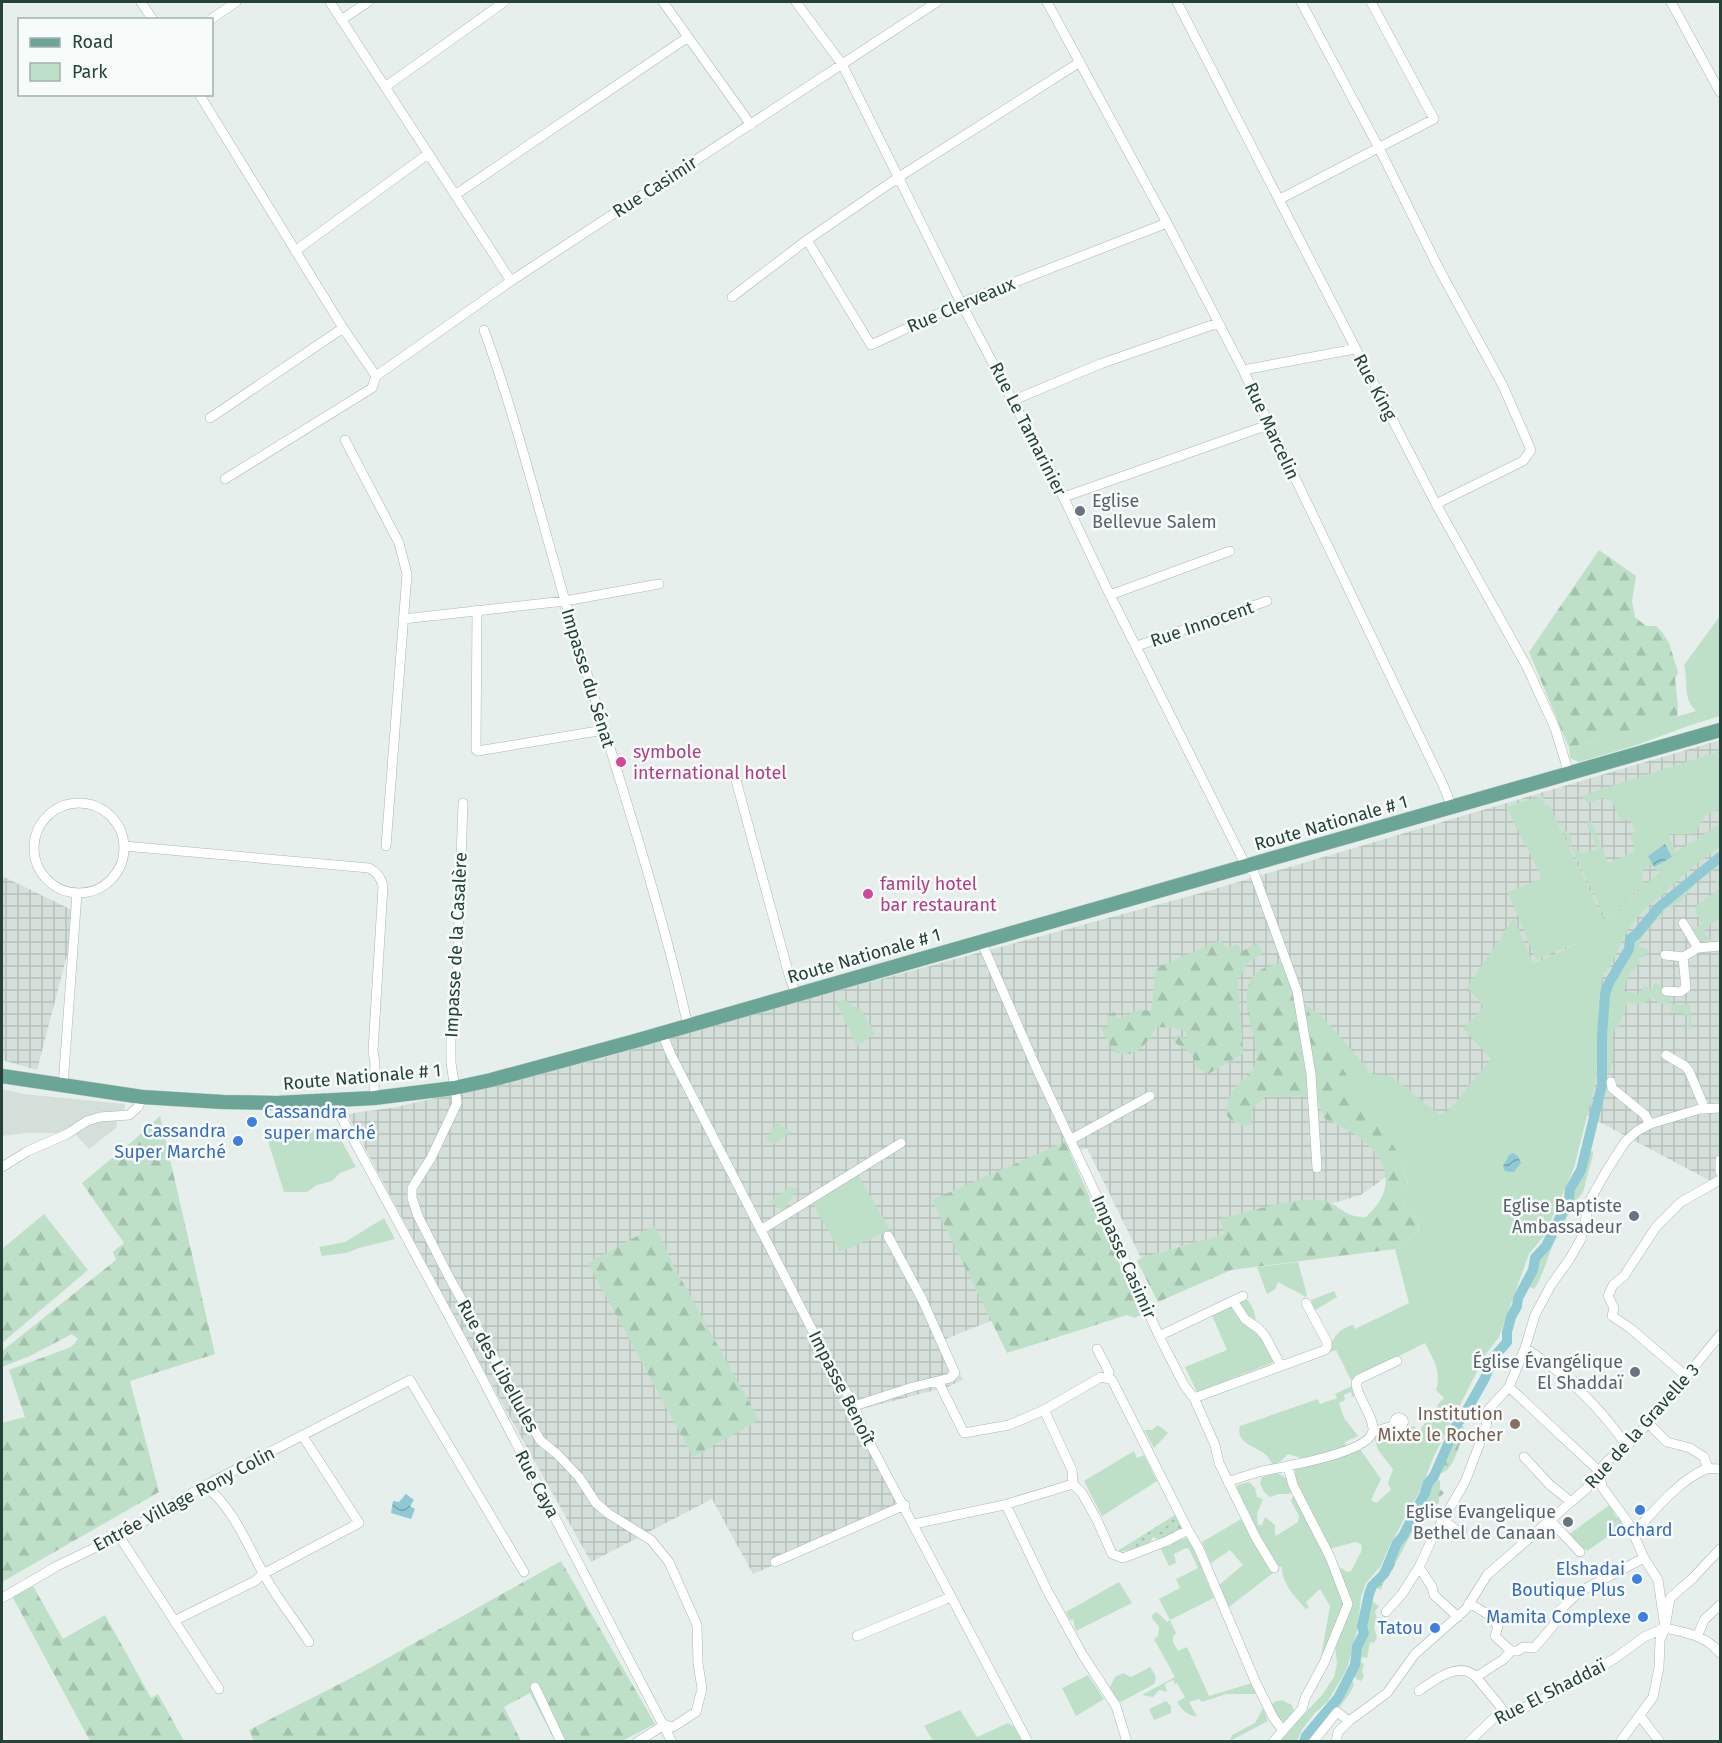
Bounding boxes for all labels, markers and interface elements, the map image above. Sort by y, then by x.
legend [18,18,213,96]
text: Road [72,31,114,53]
text: Park [72,61,108,83]
street label: Rue Casimir [609,151,701,222]
street label: Rue Clerveaux [904,272,1019,338]
street label: Rue King [1348,350,1402,424]
street label: Rue Le Tamarinier [985,359,1071,499]
street label: Rue Marcelin [1240,379,1304,483]
place label: Eglise Bellevue Salem [1092,490,1217,533]
marker: Eglise Bellevue Salem [1073,504,1087,518]
street label: Rue Innocent [1147,596,1257,652]
street label: Impasse du Sénat [556,606,620,751]
place label: symbole international hotel [633,741,787,784]
marker: symbole international hotel [614,755,628,769]
street label: Route Nationale # 1 [1252,791,1410,855]
street label: Impasse de la Casalère [440,852,472,1038]
place label: family hotel bar restaurant [880,873,997,916]
marker: family hotel bar restaurant [861,887,875,901]
street label: Route Nationale # 1 [785,924,943,988]
street label: Route Nationale # 1 [282,1059,442,1095]
place label: Cassandra super marché [264,1101,376,1144]
marker: Cassandra super marché [245,1115,259,1129]
place label: Cassandra Super Marché [114,1120,226,1163]
marker: Cassandra Super Marché [231,1134,245,1148]
street label: Impasse Casimir [1087,1192,1161,1322]
place label: Eglise Baptiste Ambassadeur [1503,1195,1622,1238]
marker: Eglise Baptiste Ambassadeur [1627,1209,1641,1223]
street label: Rue des Libellules [452,1296,544,1436]
street label: Impasse Benoît [804,1327,881,1449]
place label: Église Évangélique El Shaddaï [1473,1350,1624,1394]
street label: Rue de la Gravelle 3 [1580,1359,1704,1493]
marker: Église Évangélique El Shaddaï [1628,1365,1642,1379]
place label: Institution Mixte le Rocher [1378,1403,1503,1446]
marker: Institution Mixte le Rocher [1508,1417,1522,1431]
street label: Entrée Village Rony Colin [89,1442,279,1556]
street label: Rue Caya [510,1446,564,1522]
place label: Eglise Evangelique Bethel de Canaan [1406,1501,1556,1544]
marker: Lochard [1633,1503,1647,1517]
marker: Eglise Evangelique Bethel de Canaan [1561,1515,1575,1529]
place label: Lochard [1607,1519,1673,1541]
place label: Elshadai Boutique Plus [1511,1558,1625,1601]
marker: Elshadai Boutique Plus [1630,1572,1644,1586]
place label: Mamita Complexe [1486,1606,1631,1628]
marker: Mamita Complexe [1636,1610,1650,1624]
place label: Tatou [1378,1617,1423,1639]
marker: Tatou [1428,1621,1442,1635]
street label: Rue El Shaddaï [1491,1654,1610,1730]

